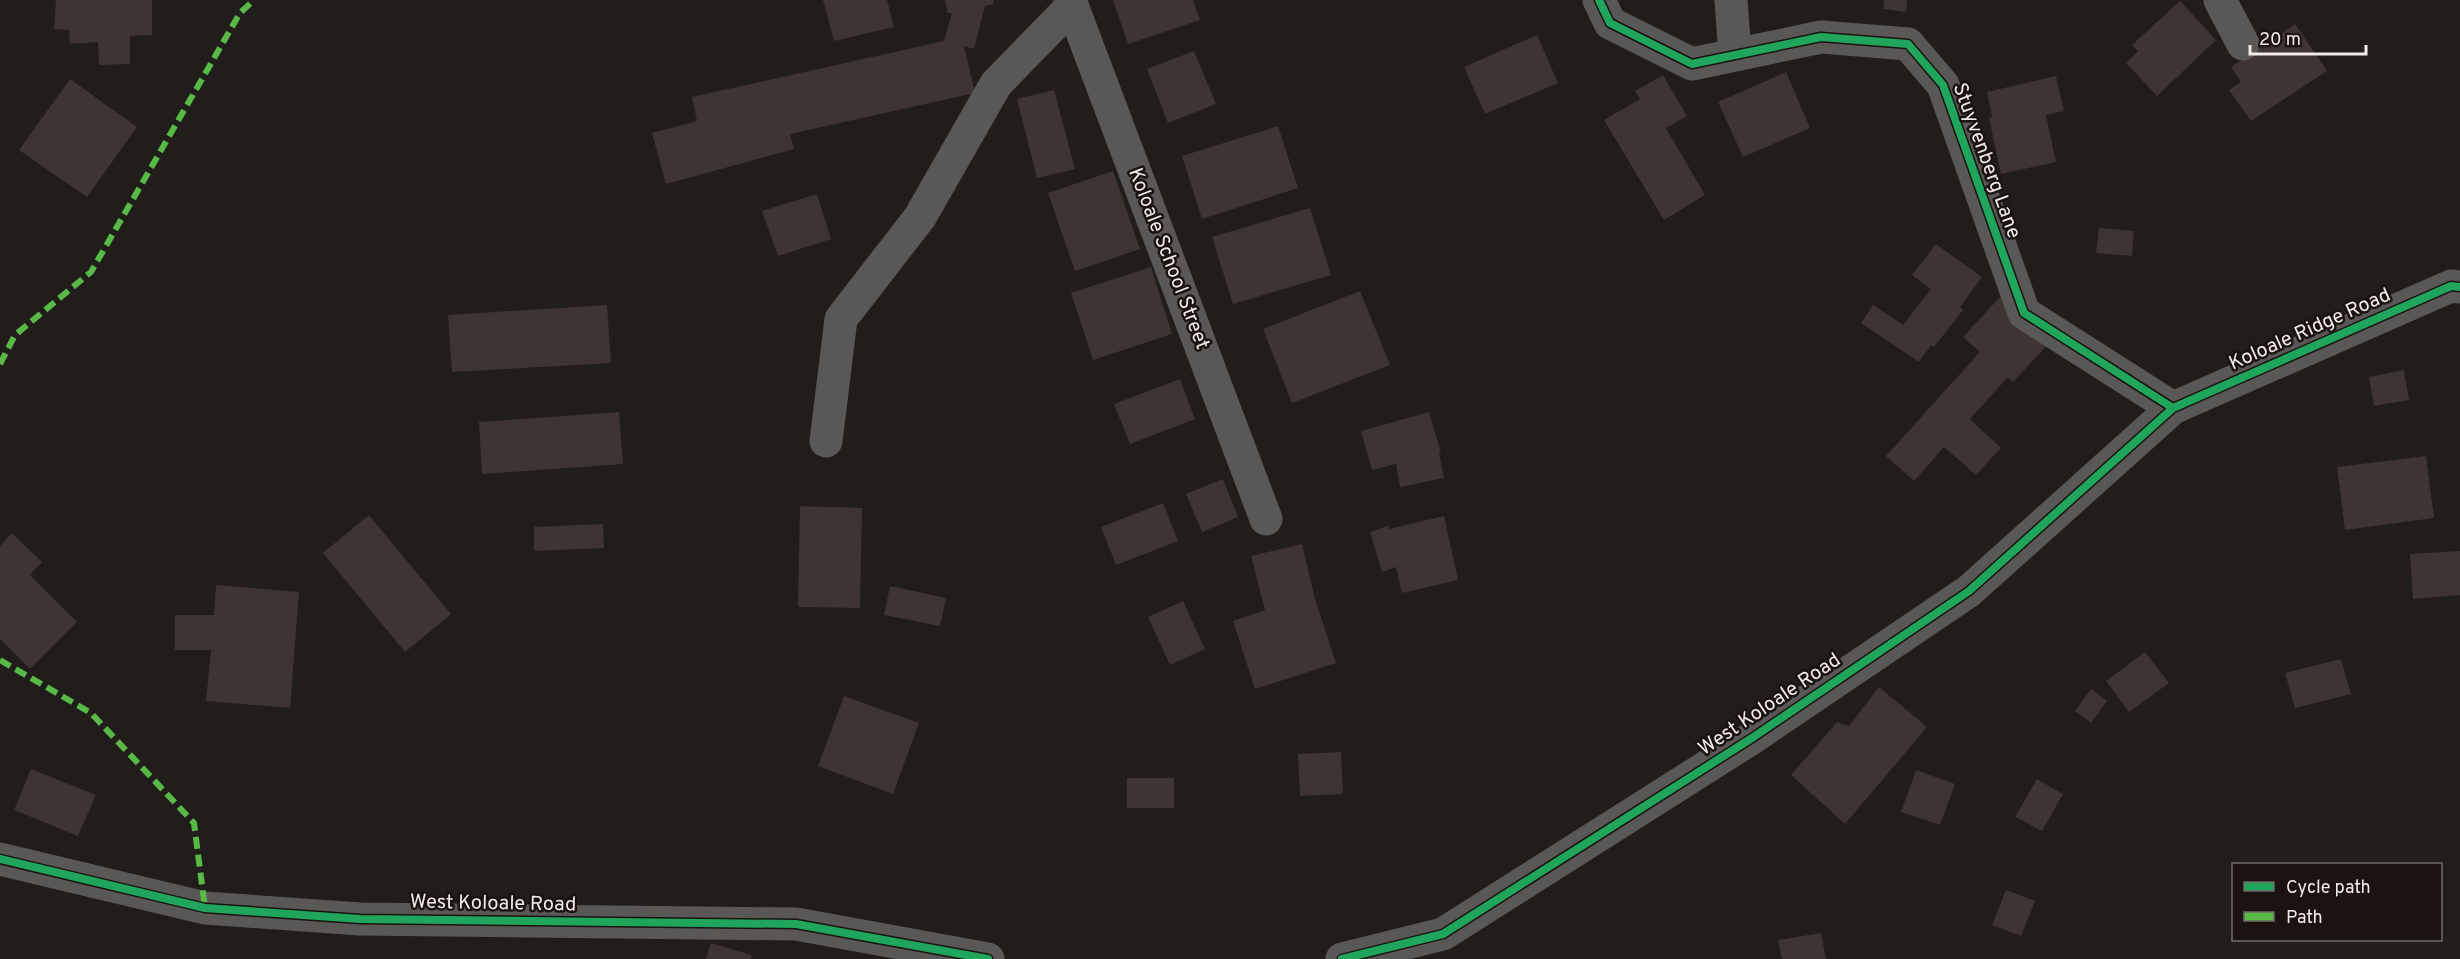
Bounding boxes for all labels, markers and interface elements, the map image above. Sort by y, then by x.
scale bar [2250,18,2366,56]
text: 20 m [2259,29,2301,52]
street label: Stuyvenberg Lane [1946,80,2026,242]
street label: Koloale School Street [1121,164,1215,354]
street label: Koloale Ridge Road [2225,283,2395,377]
street label: West Koloale Road [1694,648,1846,762]
legend [2232,863,2442,941]
text: Cycle path [2286,877,2371,900]
street label: West Koloale Road [410,890,576,918]
text: Path [2286,907,2323,930]

